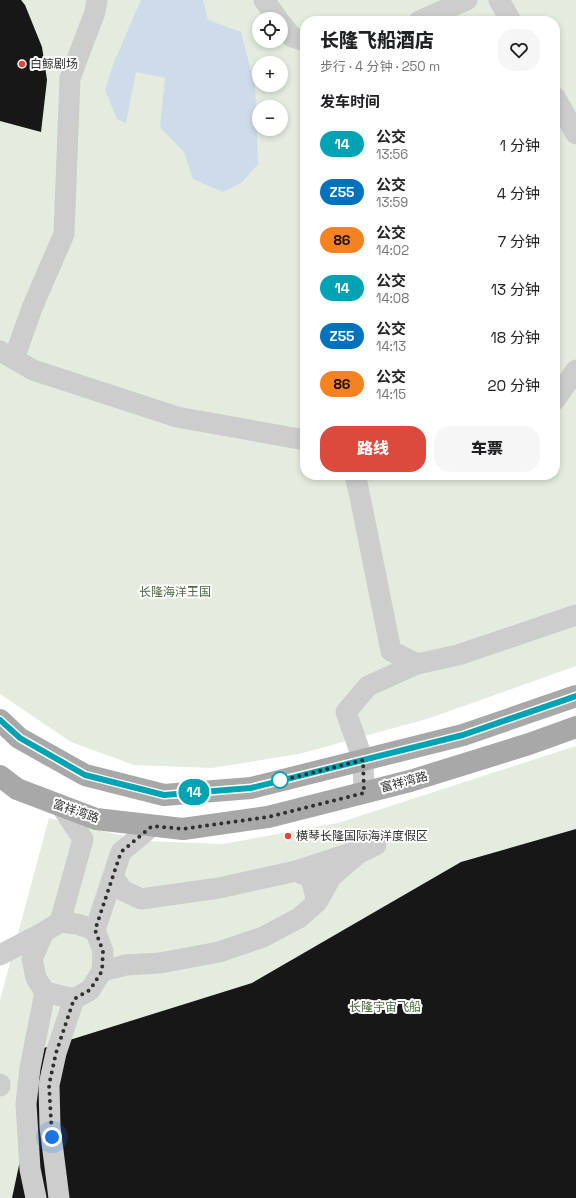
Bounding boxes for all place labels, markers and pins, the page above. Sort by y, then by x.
place label: 白鲸剧场 [30,56,78,72]
marker: 白鲸剧场 [17,59,27,69]
unlabelled marker [271,771,289,789]
place label: 横琴长隆国际海洋度假区 [296,828,428,844]
marker: 横琴长隆国际海洋度假区 [283,831,293,841]

